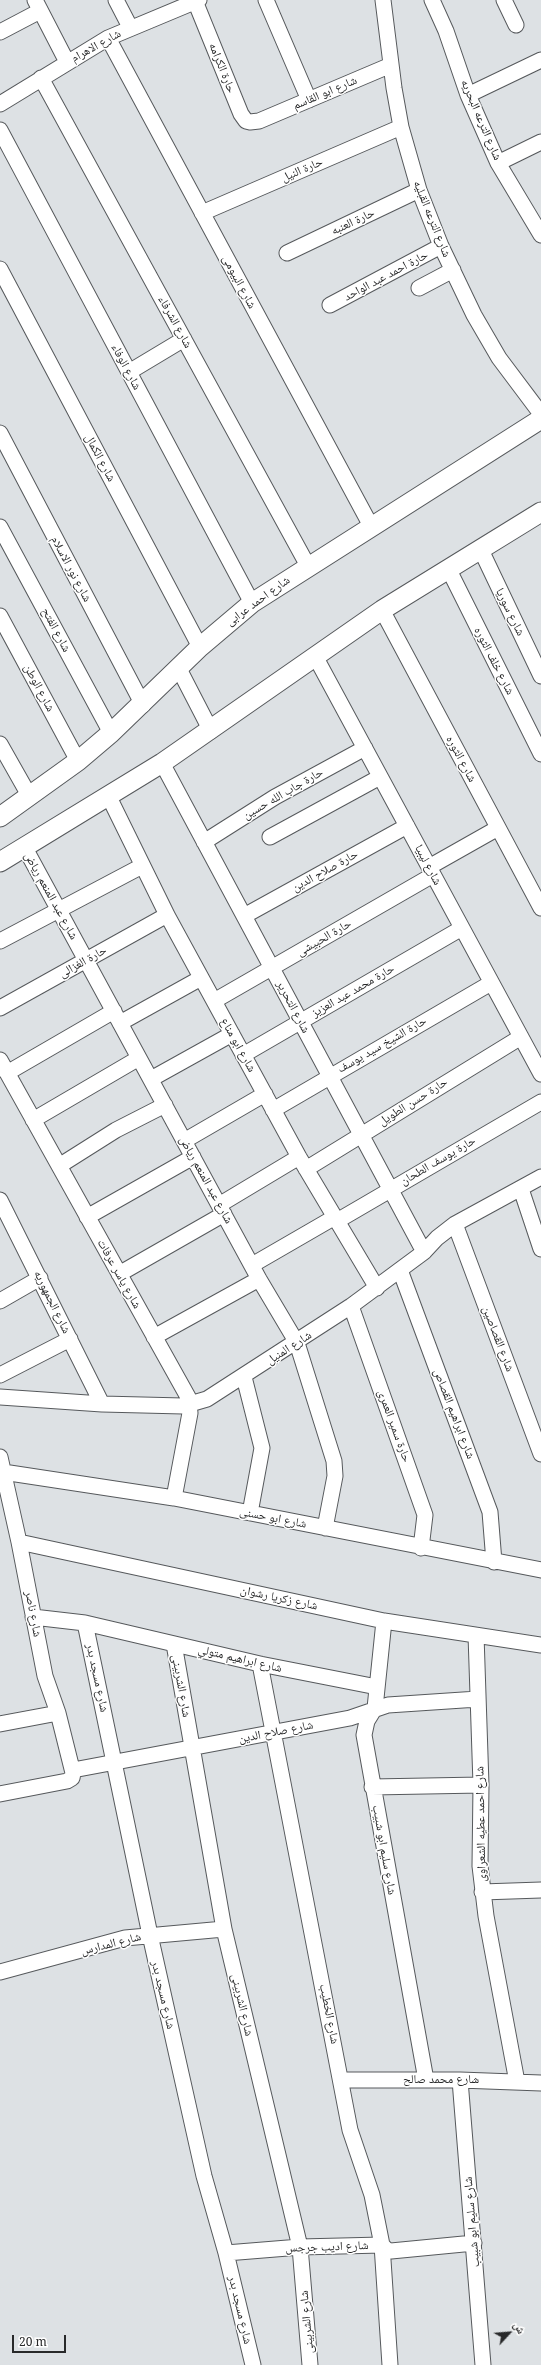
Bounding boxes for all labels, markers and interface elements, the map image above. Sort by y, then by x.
street label: شارع الاهرام [69,26,123,66]
street label: حارة الكرامه [205,41,239,95]
street label: شارع ابو القاسم [291,73,359,113]
street label: شارع الترعه البحريه [457,77,505,163]
street label: حارة النيل [279,155,325,185]
street label: شارع الترعه القبليه [410,179,454,259]
street label: حارة العنبه [329,206,377,238]
street label: حارة احمد عبد الواحد [342,248,430,304]
street label: شارع البيومى [219,253,259,311]
street label: شارع الشرفاء [155,293,195,351]
street label: شارع الوفاء [108,341,144,393]
street label: شارع الكمال [81,432,119,484]
street label: شارع نور الاسلام [48,533,94,605]
street label: شارع احمد عرابى [223,573,293,629]
street label: شارع سوريا [492,586,528,638]
street label: شارع الفتح [38,605,74,655]
street label: شارع خلف الثوره [471,625,517,697]
street label: شارع الوطن [20,662,58,714]
street label: شارع الثوره [443,733,479,785]
street label: حارة جاب الله حسين [240,765,326,823]
street label: شارع ليبيا [411,842,445,888]
street label: حارة صلاح الدين [290,847,360,895]
street label: شارع عبد المنعم رياض [21,850,81,942]
street label: حارة الحبيشى [294,917,354,959]
street label: حارة الغزالى [57,943,109,981]
street label: حارة محمد عبد العزيز [309,961,397,1021]
street label: شارع التحرير [273,978,313,1036]
street label: حارة الشيخ سيد يوسف [335,1014,429,1076]
street label: شارع ابو مناع [217,1015,259,1075]
street label: حارة حسن الطويل [376,1075,450,1129]
street label: شارع عبد المنعم رياض [176,1134,236,1226]
street label: حارة يوسف الطحان [398,1134,478,1188]
street label: شارع ياسر عرفات [94,1237,144,1311]
street label: شارع الجمهوريه [30,1268,74,1336]
street label: شارع القصاصين [479,1304,517,1374]
street label: شارع المنيل [264,1328,314,1368]
street label: شارع ابراهيم القصاص [430,1367,478,1461]
street label: حارة سمير العمرى [374,1388,414,1464]
street label: شارع ابو حسنى [238,1504,308,1532]
street label: شارع زكريا رشوان [239,1583,319,1613]
street label: شارع ناصر [21,1590,45,1638]
street label: شارع مسجد بدر [83,1642,111,1714]
street label: شارع ابراهيم متولي [197,1642,283,1676]
street label: شارع الشربينى [168,1653,194,1719]
street label: شارع صلاح الدين [237,1718,315,1746]
street label: شارع احمد عطيه الشعراوى [473,1766,489,1882]
street label: شارع سليم ابو شبيب [369,1804,399,1896]
street label: شارع المدارس [79,1930,143,1958]
street label: شارع مسجد بدر [148,1959,178,2031]
street label: شارع الشربينى [228,1972,256,2038]
street label: شارع الخطيب [316,1983,342,2045]
street label: شارع محمد صالح [403,2073,479,2087]
street label: شارع سليم ابو شبيب [461,2176,483,2268]
street label: شارع اديب جرجس [285,2238,369,2256]
street label: شارع مسجد بدر [225,2274,255,2346]
street label: شارع الشربينى [297,2290,317,2354]
north arrow [489,2313,529,2353]
text: ش [511,2319,530,2336]
scale bar [14,2327,68,2353]
text: 20 m [19,2333,47,2350]

